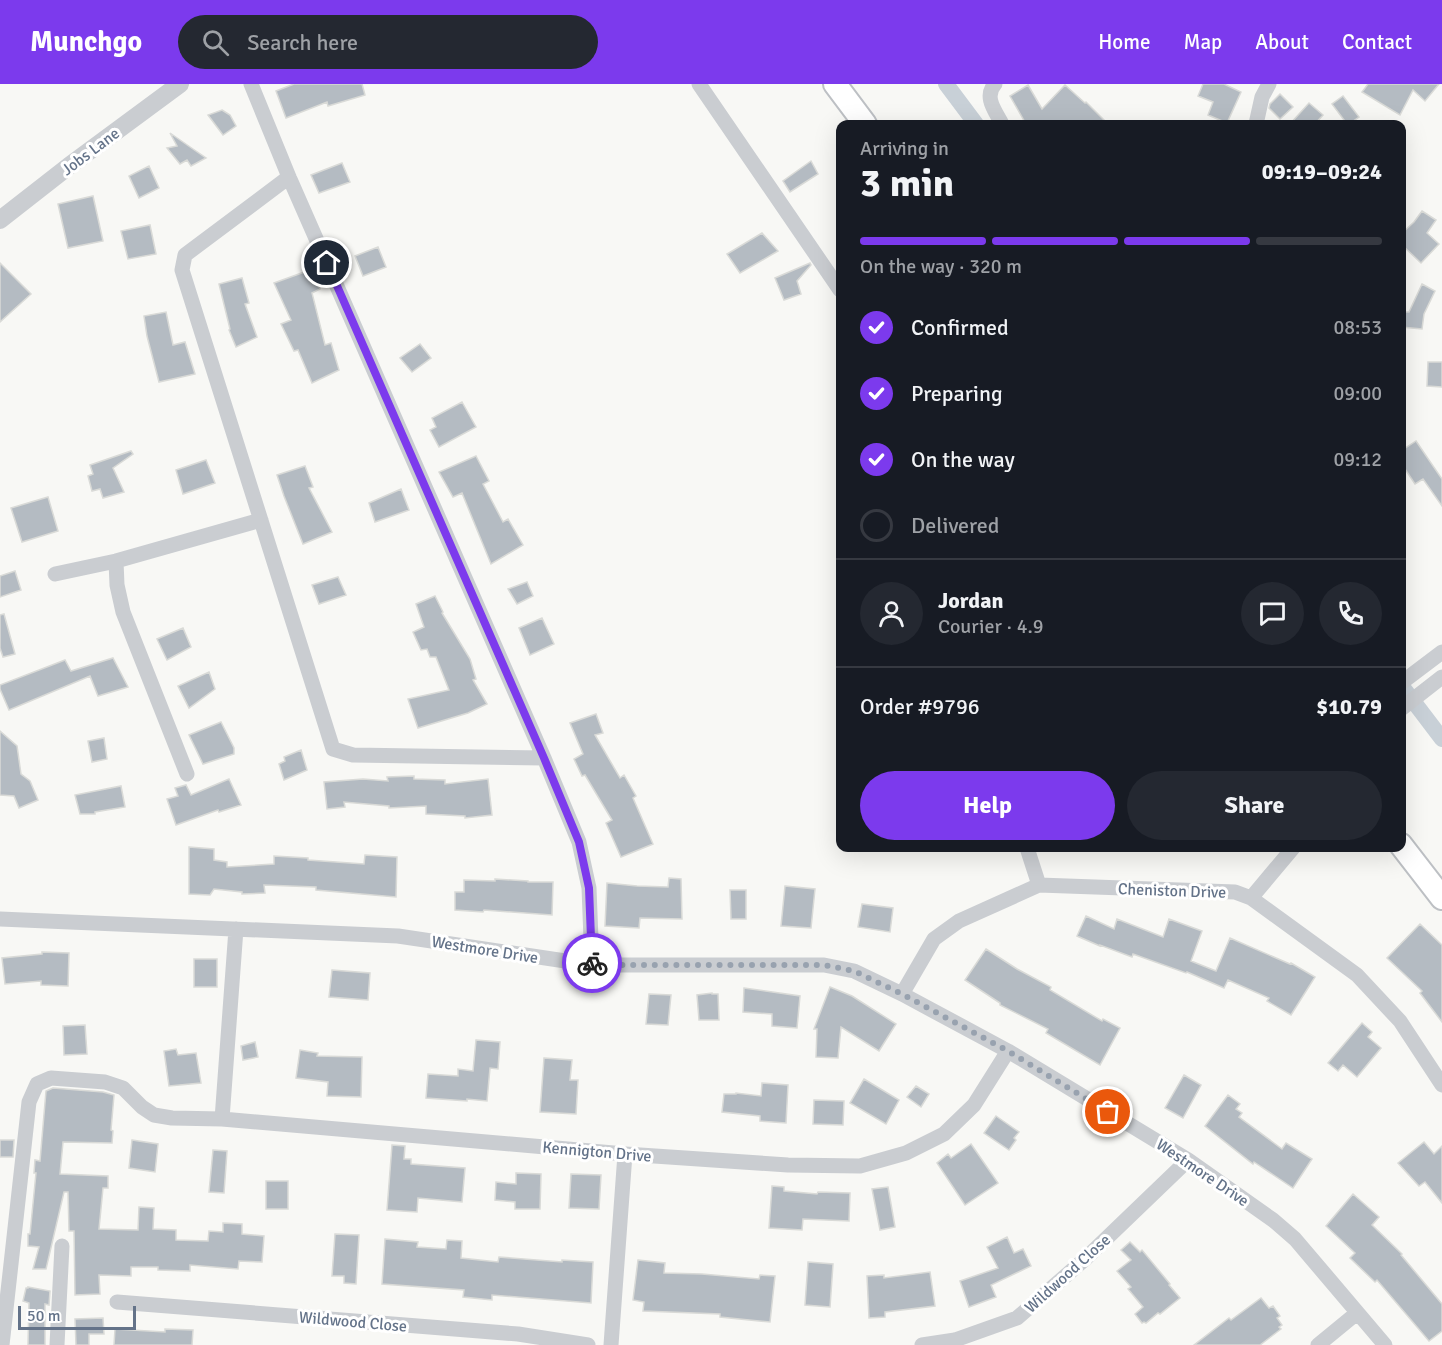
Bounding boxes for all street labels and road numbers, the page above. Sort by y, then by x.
street label: Jobs Lane [58,124,124,180]
street label: Cheniston Drive [1118,879,1226,903]
street label: Westmore Drive [430,932,540,968]
street label: Westmore Drive [1152,1134,1253,1211]
street label: Kennigton Drive [542,1137,652,1167]
street label: Wildwood Close [1021,1230,1115,1317]
street label: Wildwood Close [298,1307,408,1337]

